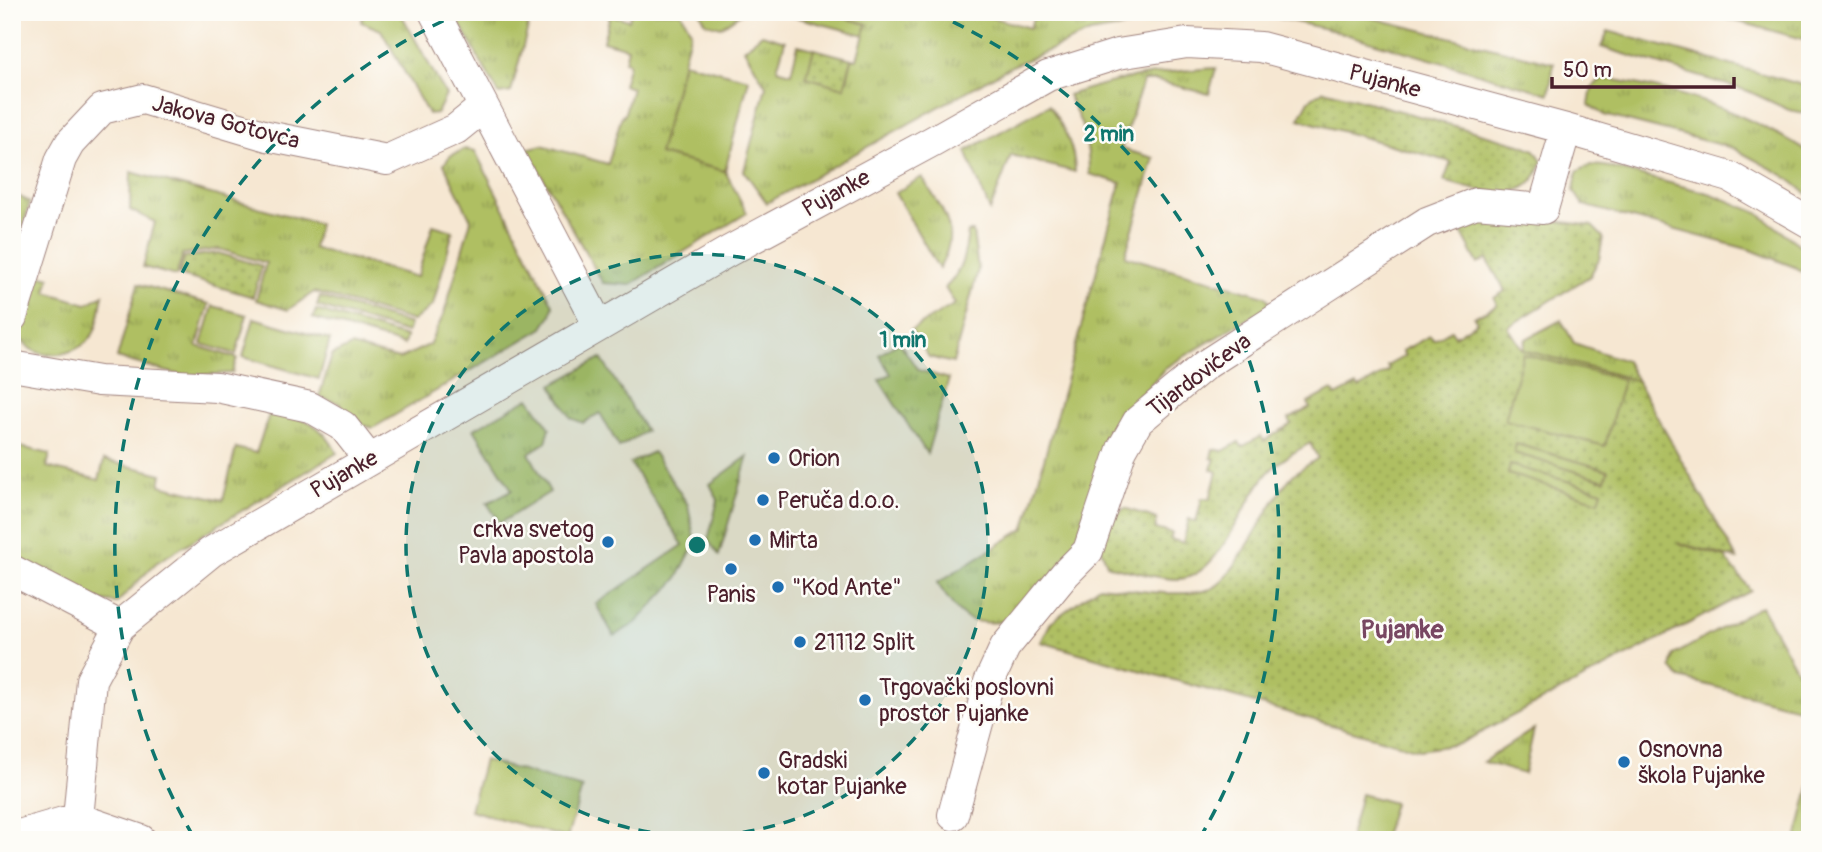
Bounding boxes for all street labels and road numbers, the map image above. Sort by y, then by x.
street label: Pujanke [1346,57,1425,105]
street label: Jakova Gotovca [149,88,303,156]
street label: Pujanke [797,162,876,224]
street label: Tijardovićeva [1141,326,1257,424]
street label: Pujanke [305,443,384,505]

